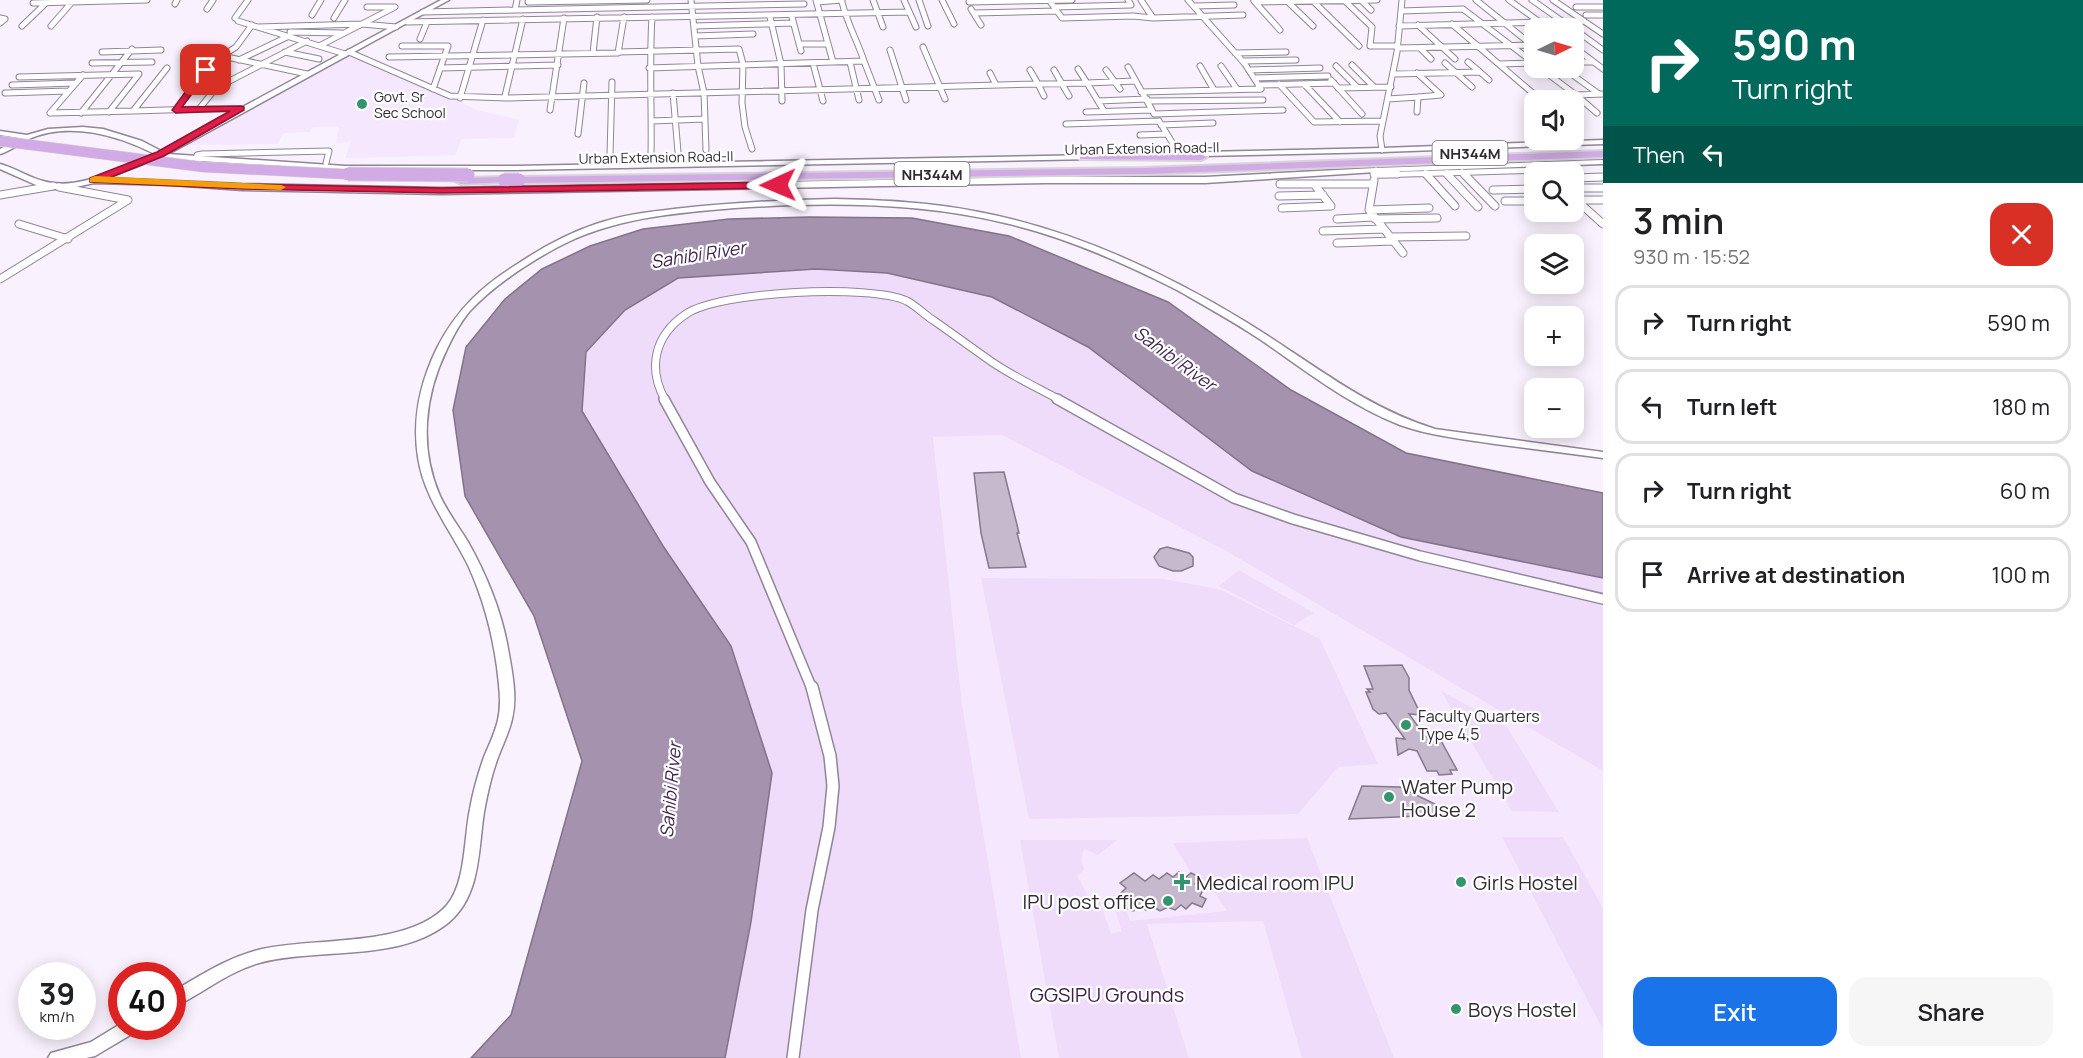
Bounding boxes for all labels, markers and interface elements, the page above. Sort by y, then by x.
text: 590 m [1732,15,1857,73]
north arrow [1524,18,1584,78]
map controls [1524,18,1584,438]
icon: right [1633,24,1711,102]
pin [180,44,231,95]
icon: arrive [189,53,222,86]
text: Turn right [1732,70,1853,107]
place label: Govt. Sr Sec School [374,87,446,122]
button: sound [1524,90,1584,150]
marker: Govt. Sr Sec School [355,97,369,111]
street label: Urban Extension Road-II [1065,137,1219,159]
icon: left [1697,138,1730,171]
text: Then [1633,140,1685,170]
road number: NH344M [1432,141,1508,165]
street label: Urban Extension Road-II [579,146,733,168]
position arrow [746,153,810,217]
road number: NH344M [894,162,970,186]
button: search [1524,162,1584,222]
text: 3 min [1633,196,1724,245]
button: close [1990,203,2053,266]
water label: Sahibi River [649,234,750,273]
button: layers [1524,234,1584,294]
text: 930 m · 15:52 [1633,243,1750,270]
button: + [1524,306,1584,366]
icon: right [1636,306,1669,339]
text: Turn right [1687,308,1792,338]
text: 590 m [1987,308,2050,338]
water label: Sahibi River [1129,320,1223,397]
button: − [1524,378,1584,438]
icon: left [1636,390,1669,423]
text: Turn left [1687,392,1777,422]
text: 180 m [1992,392,2050,422]
icon: right [1636,474,1669,507]
text: Turn right [1687,476,1792,506]
text: 60 m [2000,476,2050,506]
icon: arrive [1636,558,1669,591]
text: Arrive at destination [1687,560,1905,590]
text: 100 m [1992,560,2050,590]
place label: Faculty Quarters Type 4,5 [1418,705,1540,745]
marker: Faculty Quarters Type 4,5 [1399,718,1413,732]
water label: Sahibi River [654,739,686,839]
place label: Water Pump House 2 [1401,773,1513,823]
marker: Water Pump House 2 [1382,790,1396,804]
place label: Medical room IPU [1196,869,1354,896]
place label: Girls Hostel [1473,869,1578,896]
marker: Medical room IPU [1173,873,1191,891]
marker: Girls Hostel [1454,875,1468,889]
place label: IPU post office [1023,888,1156,915]
marker: IPU post office [1161,894,1175,908]
speed limit sign: 40 [108,962,186,1040]
text: 39 [39,973,75,1014]
button: Exit [1633,977,1837,1046]
button: Share [1849,977,2053,1046]
park label: GGSIPU Grounds [1030,981,1184,1008]
place label: Boys Hostel [1468,996,1577,1023]
marker: Boys Hostel [1449,1002,1463,1016]
text: km/h [40,1006,74,1027]

